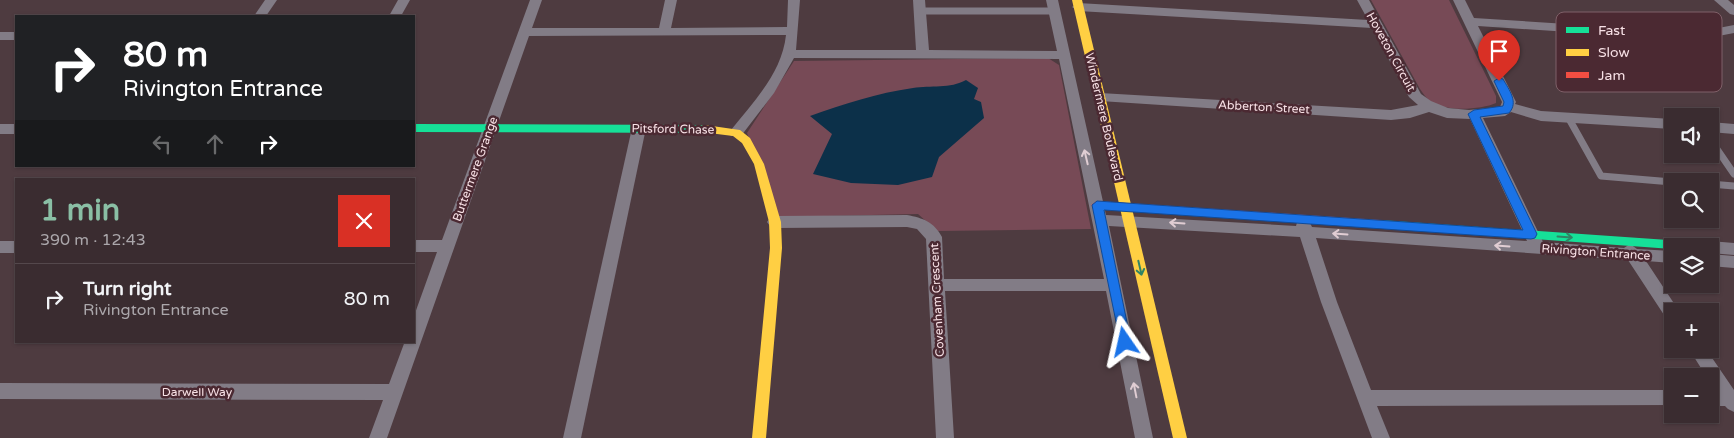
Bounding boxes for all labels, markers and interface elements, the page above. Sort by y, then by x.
street label: Hoveton Circuit [1363,10,1419,94]
legend [1556,12,1722,92]
text: Fast [1598,22,1626,39]
pin [1478,30,1520,81]
text: 80 m [123,34,208,76]
icon: right [40,35,105,100]
icon: arrive [1485,37,1513,65]
text: Slow [1598,44,1630,61]
street label: Windermere Boulevard [1082,52,1126,182]
text: Jam [1598,67,1625,84]
text: Rivington Entrance [123,76,323,102]
street label: Abberton Street [1218,98,1311,116]
map controls [1664,108,1719,423]
button: sound [1664,108,1719,163]
street label: Buttermere Grange [450,115,501,223]
street label: Pitsford Chase [631,121,715,137]
icon: left [148,130,176,158]
icon: ahead [201,130,229,158]
icon: right [254,130,282,158]
one-way arrow [1081,150,1090,166]
button: search [1664,173,1719,228]
text: 1 min [40,192,120,229]
button: close [338,195,390,247]
one-way arrow [1170,218,1186,228]
text: 390 m · 12:43 [40,230,146,250]
one-way arrow [1332,230,1348,239]
one-way arrow [1557,232,1573,241]
button: layers [1664,238,1719,293]
one-way arrow [1494,241,1510,250]
street label: Rivington Entrance [1541,241,1651,263]
street label: Covenham Crescent [927,242,947,357]
one-way arrow [1136,260,1145,276]
text: Turn right [83,278,171,300]
icon: right [40,285,68,313]
text: 80 m [344,288,390,310]
text: Rivington Entrance [83,300,228,320]
button: + [1664,303,1719,358]
position arrow [1098,315,1150,367]
button: − [1664,368,1719,423]
one-way arrow [1129,383,1139,399]
street label: Darwell Way [162,385,233,399]

